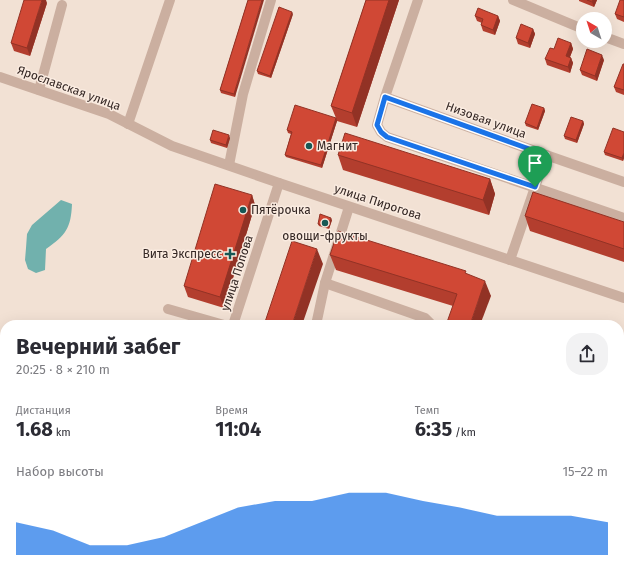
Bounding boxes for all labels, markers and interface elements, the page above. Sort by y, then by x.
north arrow [576,12,612,48]
map controls [576,12,612,48]
street label: Ярославская улица [15,63,123,113]
street label: Низовая улица [444,99,528,141]
place label: Магнит [317,139,358,153]
marker: Магнит [304,141,314,151]
pin [518,146,552,187]
icon: arrive [524,152,546,174]
street label: улица Пирогова [333,181,423,223]
place label: Пятёрочка [251,203,311,217]
marker: Пятёрочка [238,205,248,215]
marker: овощи-фрукты [320,218,330,228]
place label: овощи-фрукты [282,229,368,243]
street label: улица Попова [218,233,256,313]
place label: Вита Экспресс [143,247,222,261]
marker: Вита Экспресс [225,249,235,259]
text: Вечерний забег [16,333,180,360]
button: share [566,333,608,375]
text: 20:25 · 8 × 210 m [16,362,110,377]
text: Дистанция [16,404,71,417]
text: Время [215,404,248,417]
text: Темп [415,404,440,417]
text: 1.68 [16,417,53,441]
text: 11:04 [215,417,261,441]
text: 6:35 [415,417,452,441]
text: km [53,426,71,439]
text: /km [452,426,476,439]
text: Набор высоты [16,464,104,479]
text: 15–22 m [562,464,608,479]

